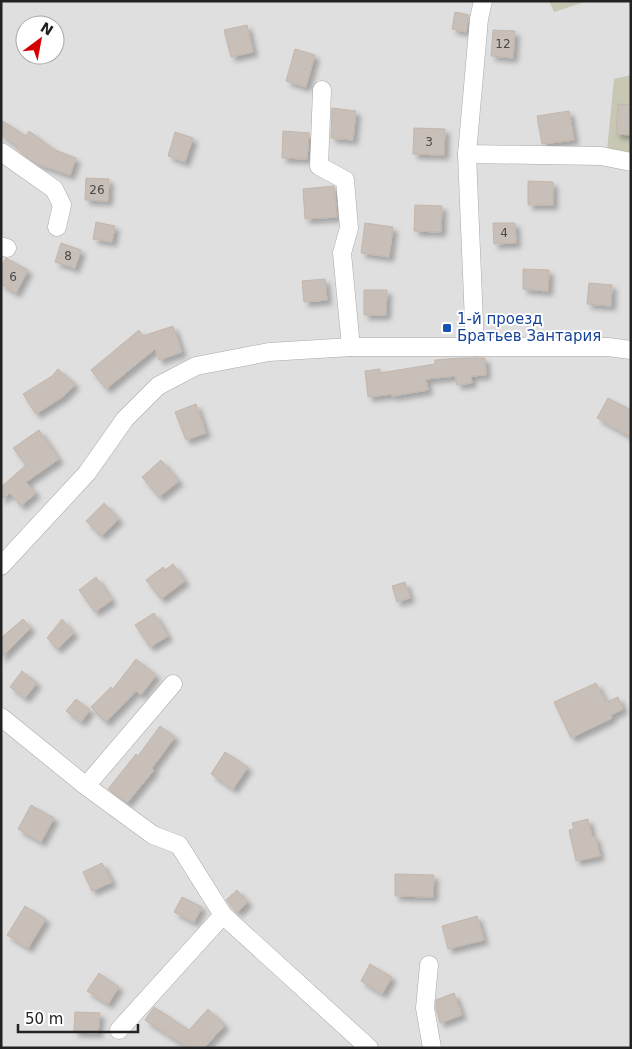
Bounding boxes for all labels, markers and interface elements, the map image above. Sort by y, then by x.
north arrow [15,15,65,65]
text: N [38,19,56,39]
house number: 12 [495,37,511,51]
house number: 3 [425,135,433,149]
house number: 26 [89,183,105,197]
house number: 4 [500,226,508,240]
house number: 8 [64,249,72,263]
house number: 6 [9,270,17,284]
place label: 1-й проезд Братьев Зантария [457,310,601,345]
marker: 1-й проезд Братьев Зантария [441,322,453,334]
scale bar [18,1002,138,1034]
text: 50 m [25,1010,63,1028]

